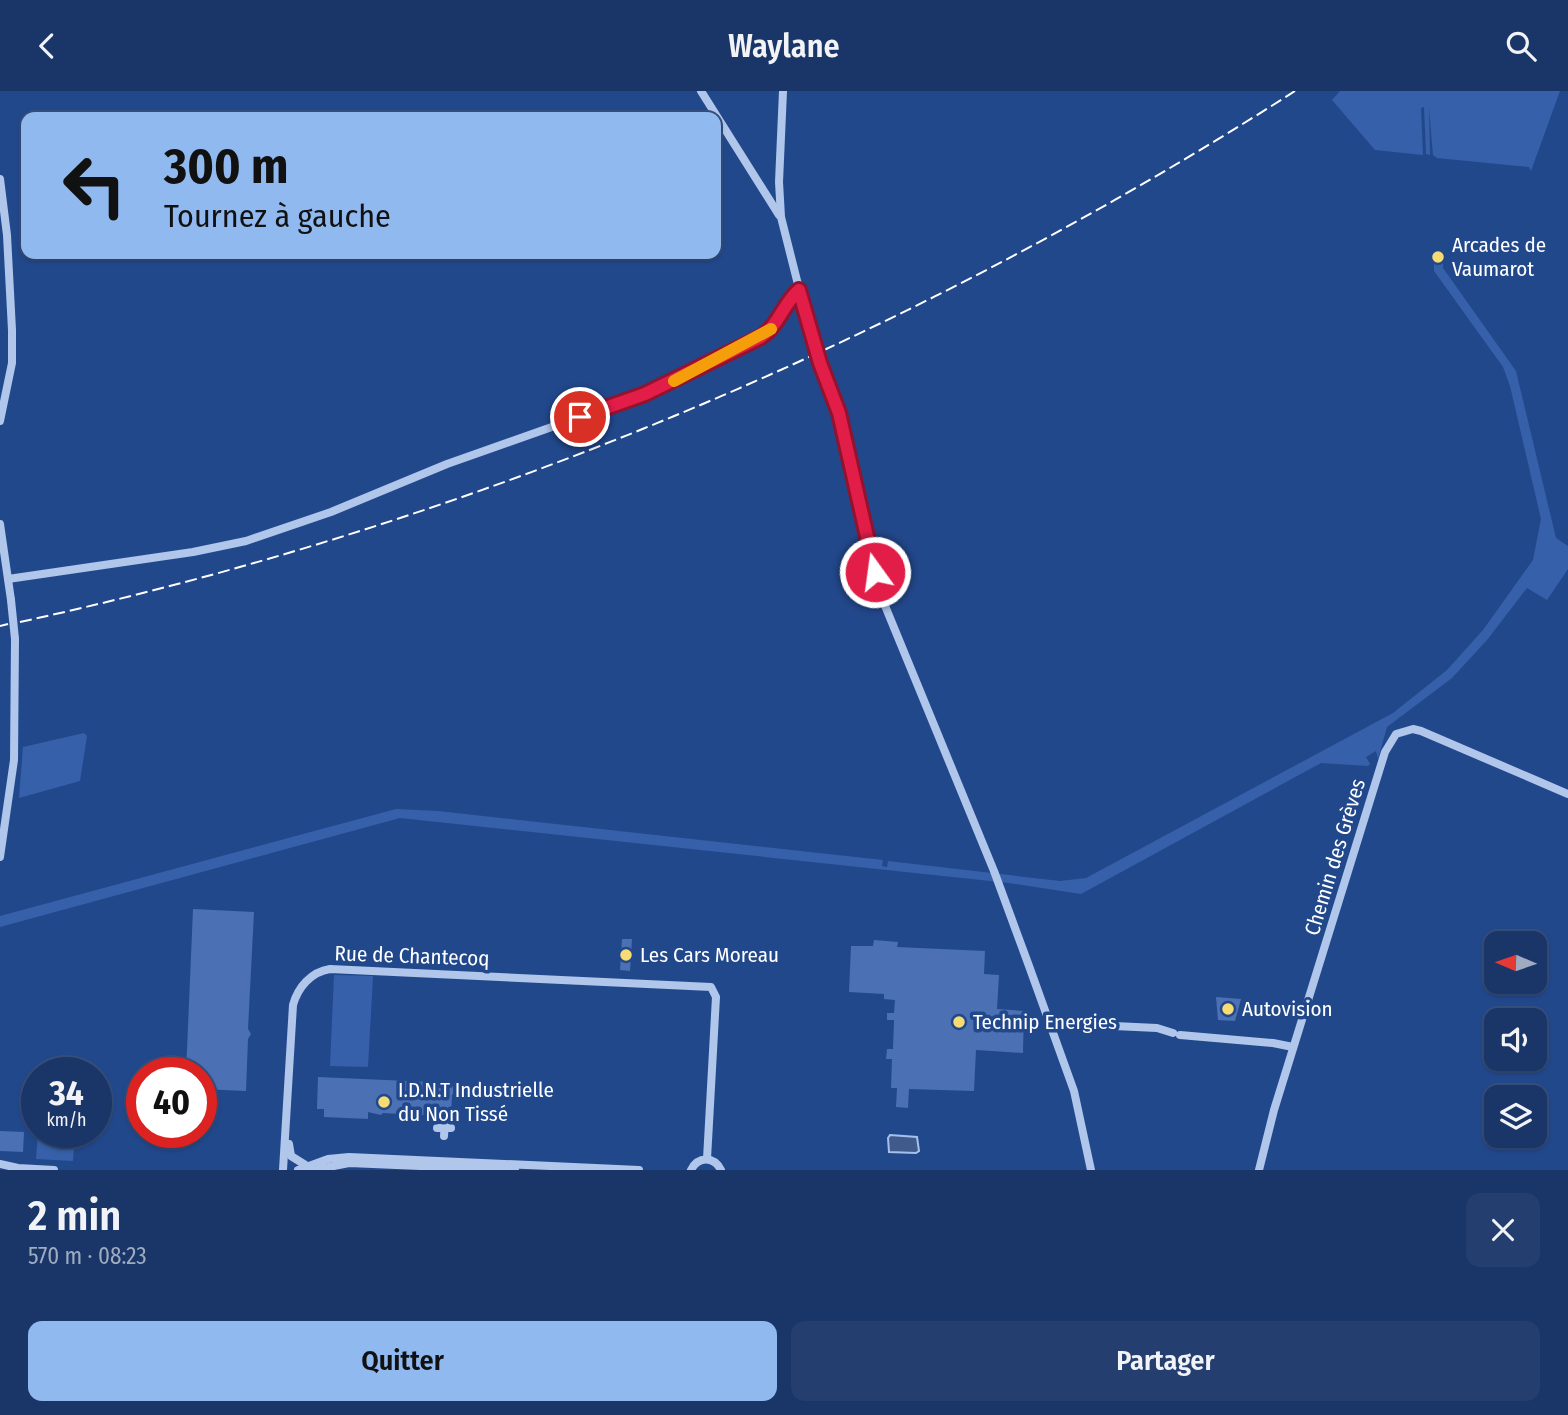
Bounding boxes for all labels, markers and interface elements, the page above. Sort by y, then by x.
icon: back [28,27,66,65]
text: Waylane [728,27,840,65]
icon: search [1502,27,1540,65]
text: 300 m [164,137,288,196]
icon: left [49,140,140,231]
text: Tournez à gauche [164,197,391,235]
place label: Arcades de Vaumarot [1452,232,1546,282]
marker: Arcades de Vaumarot [1430,249,1446,265]
pin [550,387,610,447]
icon: arrive [561,398,599,436]
position arrow [838,535,912,609]
street label: Chemin des Grèves [1299,775,1371,939]
north arrow [1484,931,1547,994]
map controls [1484,931,1547,1148]
street label: Rue de Chantecoq [334,940,490,972]
place label: Les Cars Moreau [640,942,779,968]
marker: Les Cars Moreau [618,947,634,963]
place label: Autovision [1242,996,1333,1022]
marker: Autovision [1220,1001,1236,1017]
button: sound [1484,1008,1547,1071]
place label: Technip Energies [973,1009,1117,1035]
marker: Technip Energies [951,1014,967,1030]
speed limit sign: 40 [126,1057,217,1148]
text: 34 [49,1072,84,1114]
place label: I.D.N.T Industrielle du Non Tissé [398,1077,554,1127]
button: layers [1484,1085,1547,1148]
marker: I.D.N.T Industrielle du Non Tissé [376,1094,392,1110]
text: km/h [46,1109,87,1131]
text: 2 min [28,1191,121,1241]
button: close [1466,1193,1540,1267]
text: 570 m · 08:23 [28,1242,147,1270]
button: Quitter [28,1321,777,1401]
button: Partager [791,1321,1540,1401]

